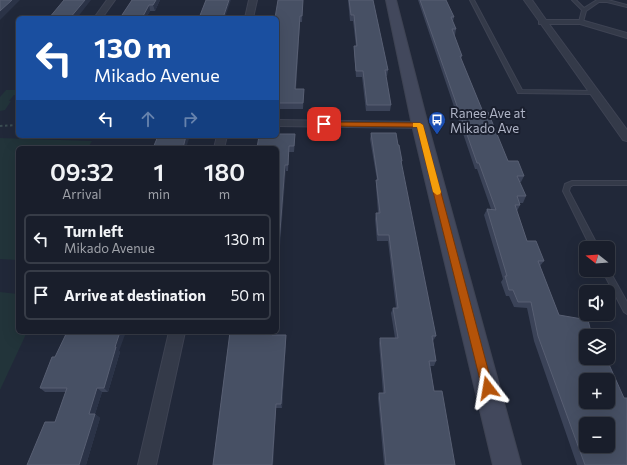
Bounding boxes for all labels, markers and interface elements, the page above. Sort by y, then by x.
text: 130 m [94,30,171,64]
icon: left [28,32,80,84]
text: Mikado Avenue [94,64,220,86]
place label: Ranee Ave at Mikado Ave [450,105,526,136]
pin [307,107,341,141]
icon: left [95,108,117,130]
icon: ahead [137,108,159,130]
icon: right [179,108,201,130]
bus stop icon: Ranee Ave at Mikado Ave [427,110,447,135]
icon: arrive [313,113,335,135]
text: 09:32 [50,157,114,186]
text: 1 [154,157,164,186]
text: 180 [204,157,245,186]
text: Arrival [62,186,102,202]
text: min [148,186,170,202]
text: m [219,186,230,202]
text: Turn left [64,222,123,240]
icon: left [30,228,52,250]
text: 130 m [224,230,265,248]
text: Mikado Avenue [64,240,155,256]
north arrow [579,241,615,277]
map controls [579,241,615,453]
icon: arrive [30,284,52,306]
button: sound [579,285,615,321]
text: Arrive at destination [64,286,206,304]
text: 50 m [231,286,265,304]
button: layers [579,329,615,365]
position arrow [467,367,509,409]
button: + [579,373,615,409]
button: − [579,417,615,453]

